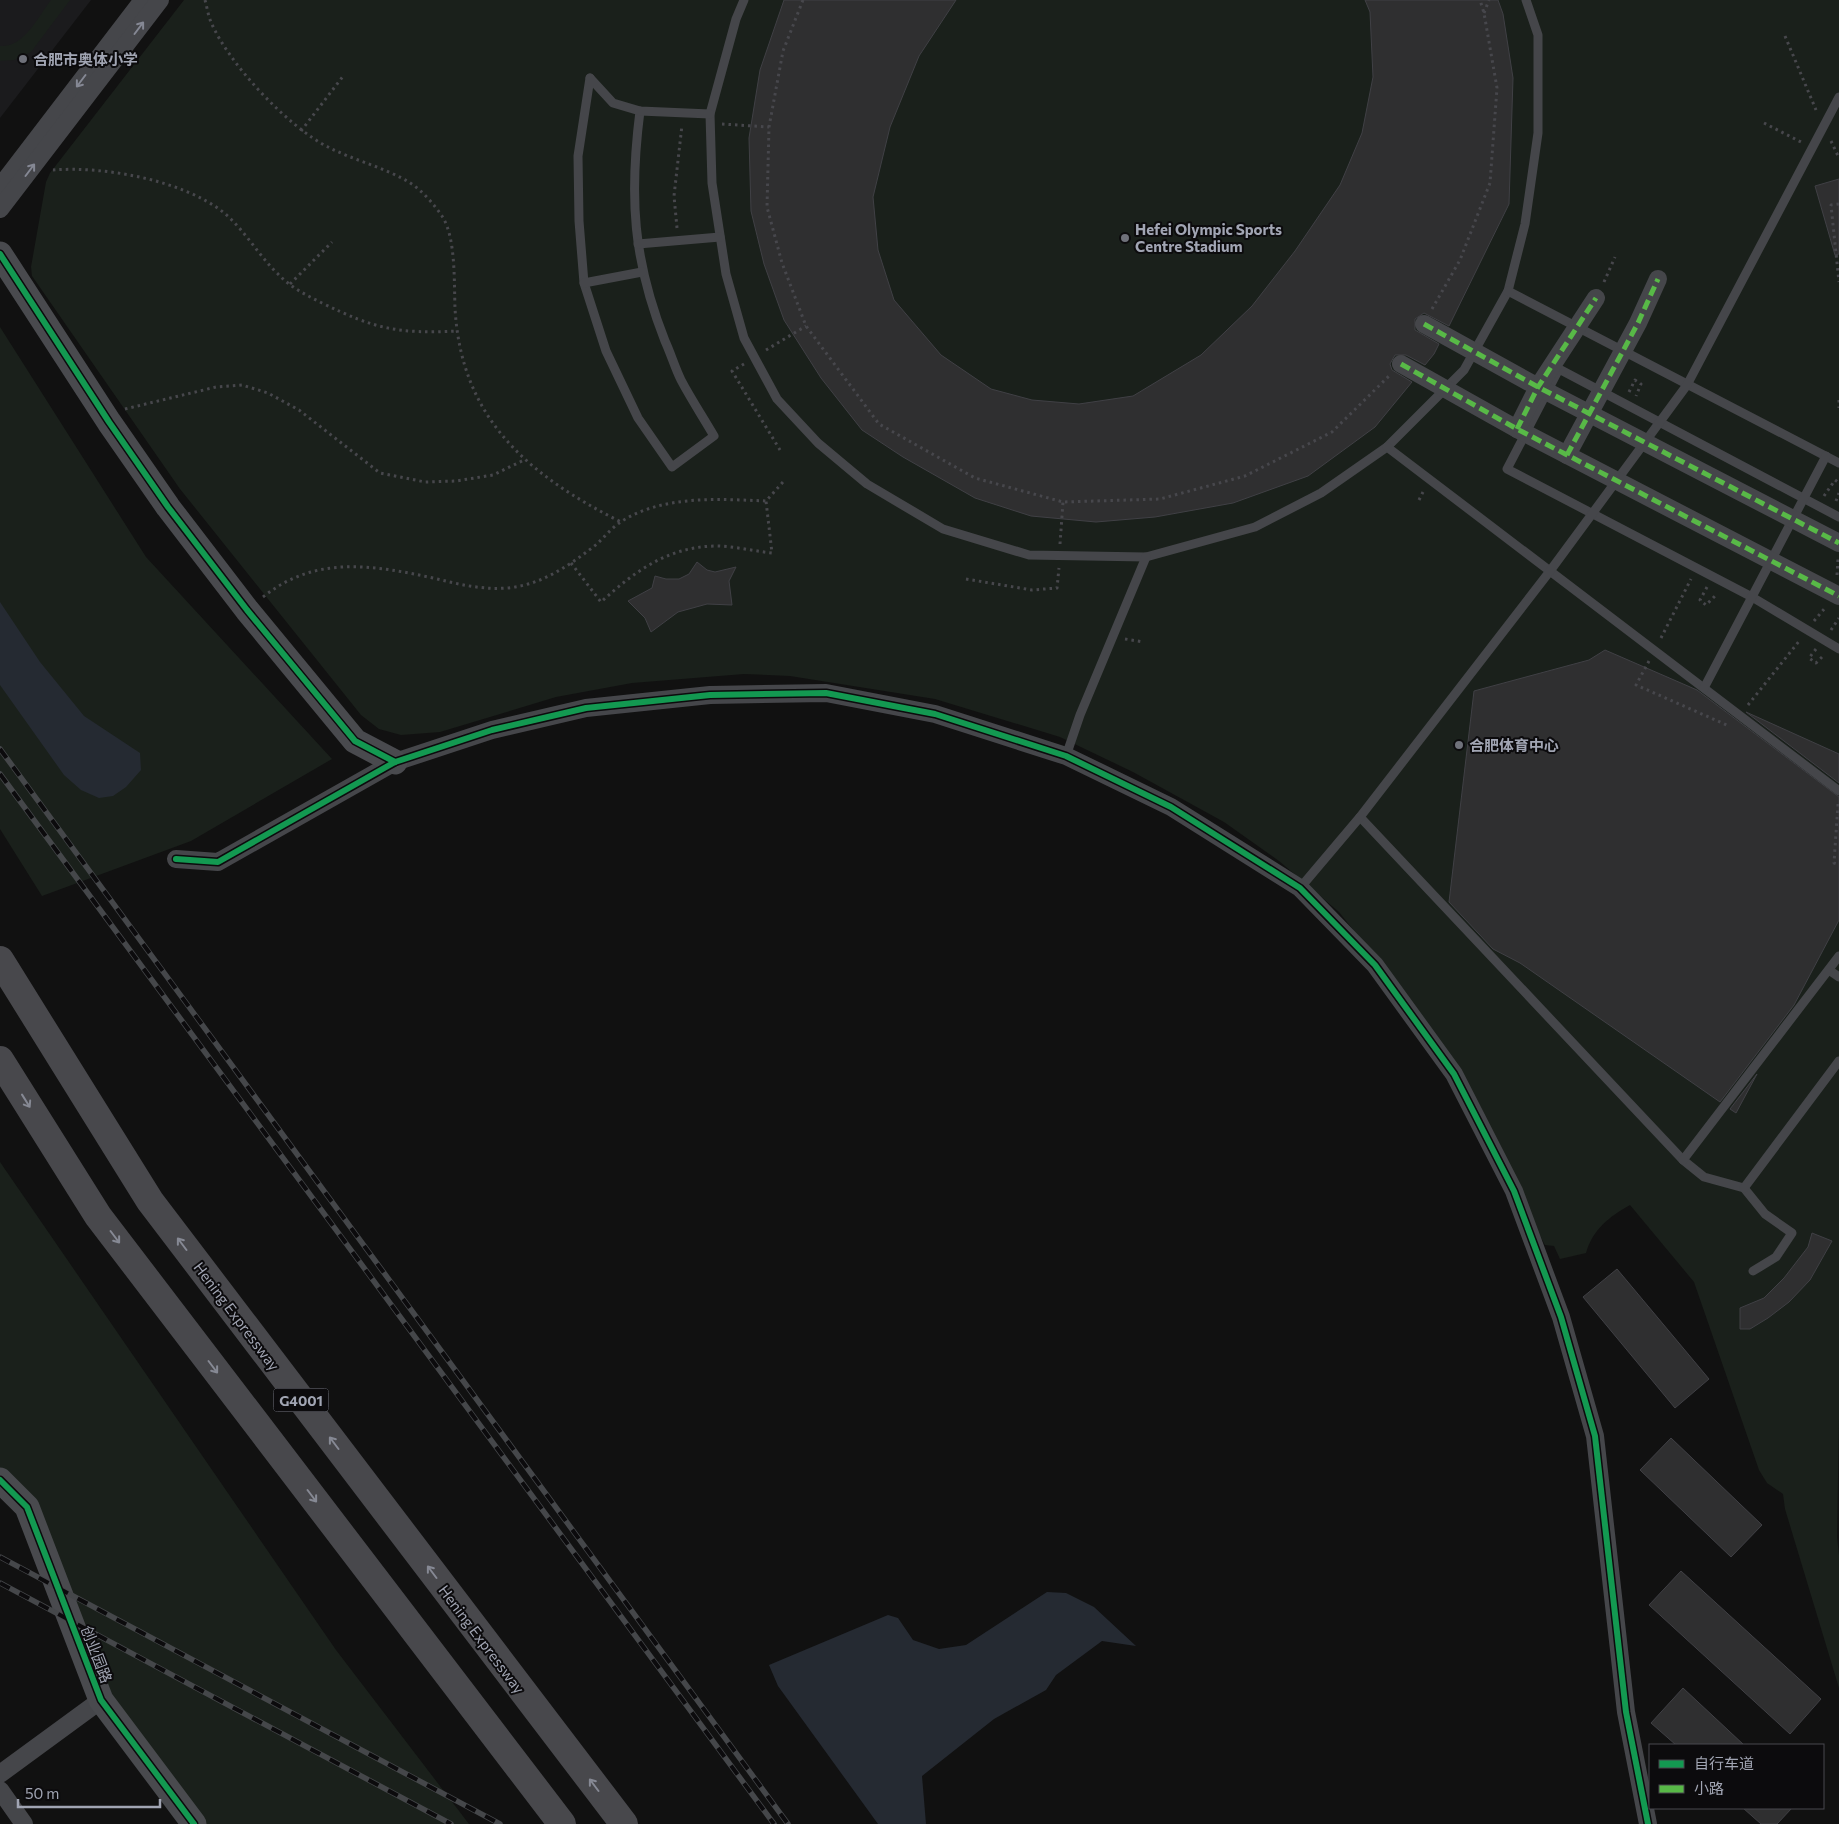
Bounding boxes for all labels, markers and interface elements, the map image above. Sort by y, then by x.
one-way arrow [134,21,144,35]
place label: 合肥市奥体小学 [33,50,138,68]
marker: 合肥市奥体小学 [17,53,29,65]
one-way arrow [76,74,86,88]
one-way arrow [24,164,35,177]
place label: Hefei Olympic Sports Centre Stadium [1135,220,1282,255]
marker: Hefei Olympic Sports Centre Stadium [1119,232,1131,244]
place label: 合肥体育中心 [1469,736,1559,754]
marker: 合肥体育中心 [1453,739,1465,751]
one-way arrow [21,1094,31,1108]
one-way arrow [109,1230,120,1243]
one-way arrow [177,1237,187,1251]
street label: Hening Expressway [190,1258,284,1374]
one-way arrow [208,1360,218,1374]
road number: G4001 [274,1388,328,1412]
one-way arrow [328,1437,339,1450]
one-way arrow [306,1489,317,1502]
one-way arrow [427,1565,437,1579]
street label: Hening Expressway [435,1581,529,1697]
street label: 创业园路 [78,1623,116,1685]
legend [1649,1744,1824,1809]
text: 自行车道 [1694,1754,1754,1772]
scale bar [18,1776,160,1808]
one-way arrow [589,1778,599,1792]
text: 小路 [1694,1779,1724,1797]
text: 50 m [25,1784,59,1802]

